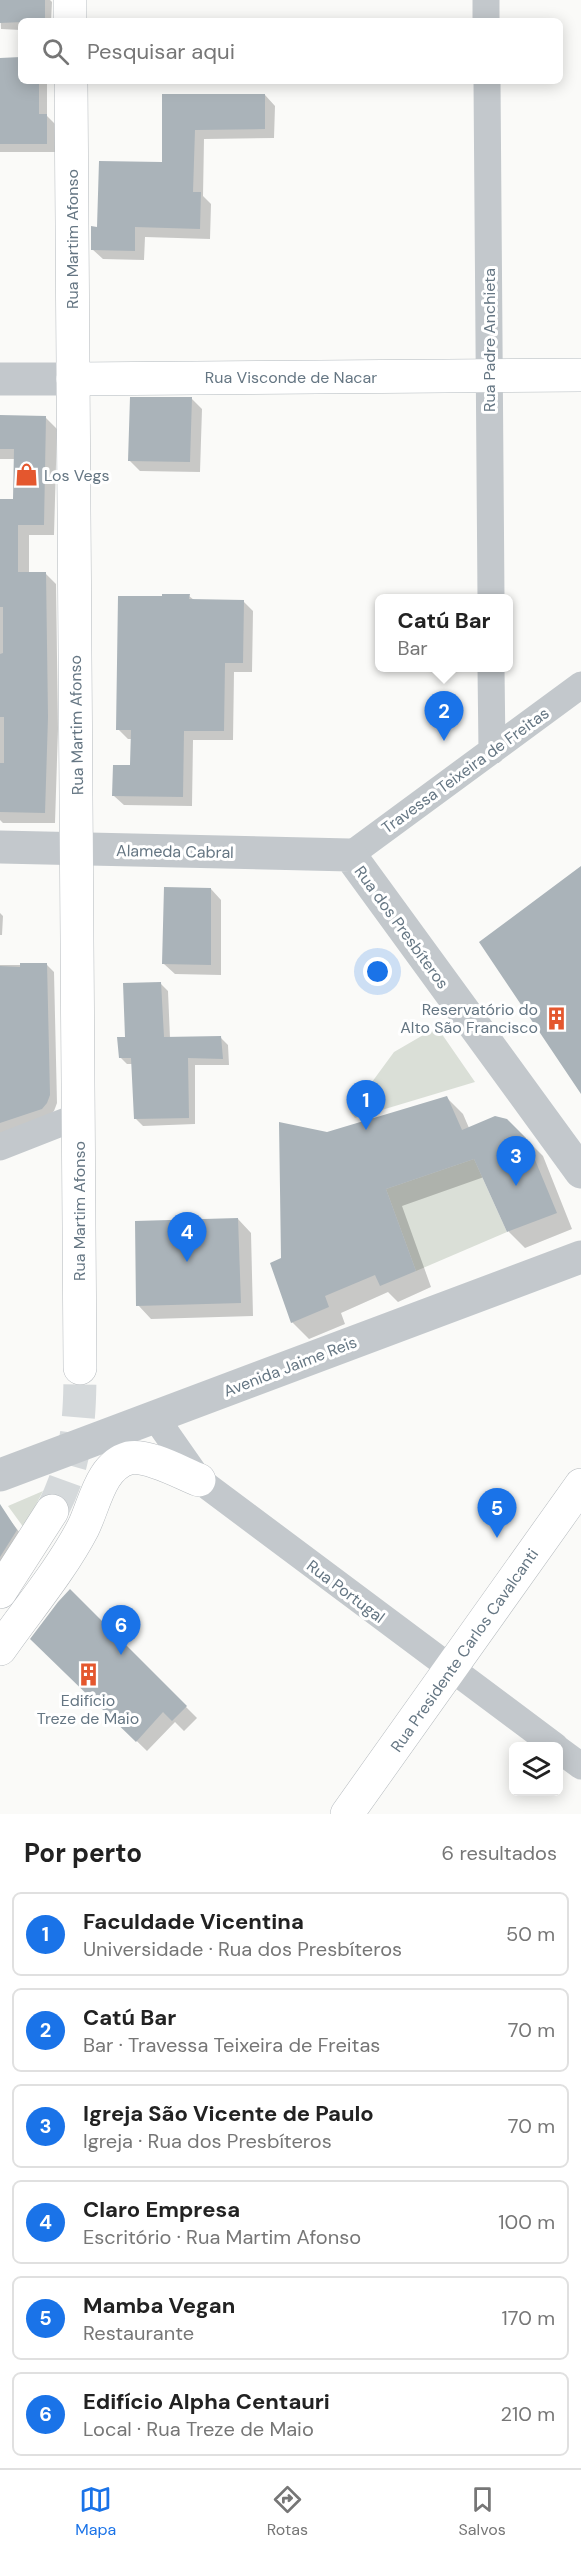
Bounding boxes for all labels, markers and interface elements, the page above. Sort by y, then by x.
search box [18,18,563,84]
icon: search [39,35,72,68]
text: Pesquisar aqui [87,37,235,66]
street label: Rua Martim Afonso [62,169,83,309]
street label: Rua Padre Anchieta [479,268,500,412]
street label: Rua Visconde de Nacar [205,367,377,388]
shop icon: Los Vegs [13,462,39,488]
place label: Los Vegs [44,465,110,486]
popup [375,594,513,672]
text: Catú Bar [397,606,491,635]
text: Bar [397,635,428,661]
street label: Rua Martim Afonso [65,655,88,795]
pin: 2 [424,692,464,741]
street label: Travessa Teixeira de Freitas [377,703,553,838]
street label: Alameda Cabral [116,840,234,863]
street label: Rua dos Presbíteros [350,862,453,993]
your location [363,957,392,986]
place label: Reservatório do Alto São Francisco [400,999,538,1038]
building icon: Reservatório do Alto São Francisco [543,1005,569,1031]
pin: 1 [346,1080,386,1130]
pin: 3 [496,1136,536,1186]
street label: Rua Martim Afonso [69,1141,90,1281]
pin: 4 [168,1212,207,1262]
street label: Avenida Jaime Reis [221,1331,360,1402]
pin: 5 [478,1488,516,1538]
street label: Rua Presidente Carlos Cavalcanti [386,1544,543,1756]
street label: Rua Portugal [302,1555,389,1628]
pin: 6 [102,1606,140,1655]
building icon: Edifício Treze de Maio [75,1662,101,1688]
place label: Edifício Treze de Maio [37,1690,139,1729]
map controls [509,1742,563,1796]
button: layers [509,1742,563,1796]
text: Por perto [24,1836,142,1870]
text: 6 resultados [442,1840,557,1866]
text: Faculdade Vicentina [83,1907,304,1936]
text: 1 [42,1921,49,1947]
text: 50 m [506,1921,555,1947]
text: Universidade · Rua dos Presbíteros [83,1936,402,1962]
text: Catú Bar [83,2003,176,2032]
text: 2 [40,2017,51,2043]
text: 70 m [508,2017,555,2043]
text: Bar · Travessa Teixeira de Freitas [83,2032,380,2058]
text: Igreja São Vicente de Paulo [83,2099,374,2128]
text: 3 [39,2113,52,2139]
text: 70 m [508,2113,555,2139]
text: Igreja · Rua dos Presbíteros [83,2128,332,2154]
text: Claro Empresa [83,2195,240,2224]
text: 4 [39,2209,52,2235]
text: 100 m [498,2209,555,2235]
text: Escritório · Rua Martim Afonso [83,2224,361,2250]
text: Mamba Vegan [83,2291,235,2320]
text: 5 [39,2305,52,2331]
text: 170 m [502,2305,555,2331]
text: Restaurante [83,2320,194,2346]
text: Edifício Alpha Centauri [83,2387,330,2416]
text: 6 [39,2401,52,2427]
text: 210 m [500,2401,555,2427]
text: Local · Rua Treze de Maio [83,2416,314,2442]
tab: Mapa [75,2483,116,2540]
tab: Rotas [267,2483,308,2540]
tab: Salvos [459,2483,506,2540]

